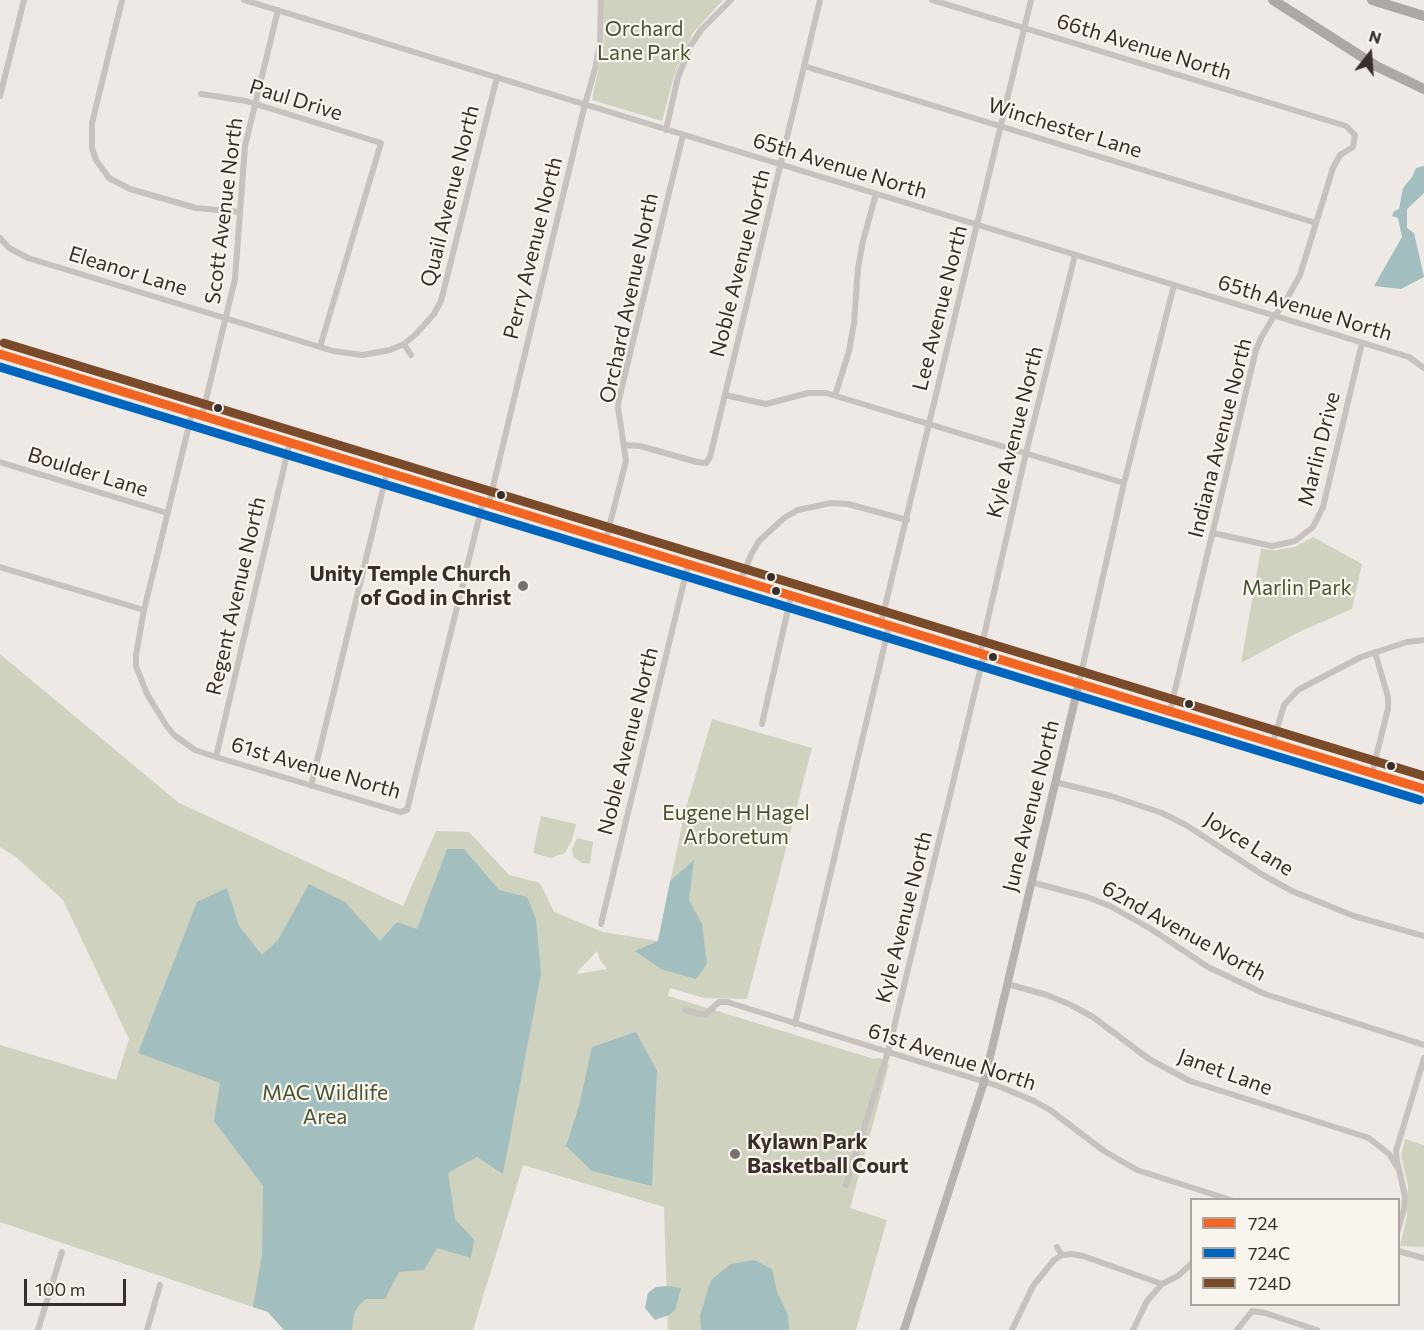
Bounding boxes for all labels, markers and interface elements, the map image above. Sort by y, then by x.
street label: 66th Avenue North [1053,8,1235,86]
park label: Orchard Lane Park [597,16,691,66]
north arrow [1340,24,1400,84]
text: N [1367,25,1384,47]
street label: Paul Drive [246,74,346,126]
street label: Winchester Lane [985,93,1145,163]
street label: Quail Avenue North [415,103,485,289]
street label: Scott Avenue North [200,116,248,306]
street label: 65th Avenue North [750,128,930,204]
street label: Perry Avenue North [498,154,568,342]
street label: Noble Avenue North [704,166,776,360]
street label: Orchard Avenue North [594,191,664,405]
street label: Lee Avenue North [907,223,973,393]
street label: Eleanor Lane [66,241,190,301]
street label: 65th Avenue North [1215,270,1395,346]
street label: Indiana Avenue North [1183,336,1257,540]
street label: Kyle Avenue North [981,344,1049,520]
street label: Marlin Drive [1293,389,1345,509]
unlabelled marker [212,402,224,414]
street label: Boulder Lane [25,442,151,502]
unlabelled marker [495,489,507,501]
street label: Regent Avenue North [201,494,271,698]
place label: Unity Temple Church of God in Christ [310,561,511,611]
unlabelled marker [765,571,777,583]
park label: Marlin Park [1242,575,1352,601]
marker: Unity Temple Church of God in Christ [516,579,530,593]
unlabelled marker [770,585,782,597]
street label: Noble Avenue North [592,644,664,838]
unlabelled marker [987,651,999,663]
unlabelled marker [1183,698,1195,710]
street label: June Avenue North [997,717,1065,895]
street label: 61st Avenue North [228,732,404,804]
unlabelled marker [1385,760,1397,772]
park label: Eugene H Hagel Arboretum [662,800,810,850]
street label: Joyce Lane [1200,807,1298,881]
street label: Kyle Avenue North [870,829,938,1005]
street label: 62nd Avenue North [1097,875,1271,987]
street label: 61st Avenue North [865,1018,1039,1096]
street label: Janet Lane [1174,1043,1276,1101]
park label: MAC Wildlife Area [262,1080,388,1130]
place label: Kylawn Park Basketball Court [747,1129,908,1179]
marker: Kylawn Park Basketball Court [728,1147,742,1161]
legend [1190,1198,1400,1306]
text: 724 [1248,1212,1278,1234]
text: 724C [1248,1242,1290,1264]
scale bar [27,1267,129,1305]
text: 724D [1248,1272,1291,1294]
text: 100 m [35,1278,85,1300]

